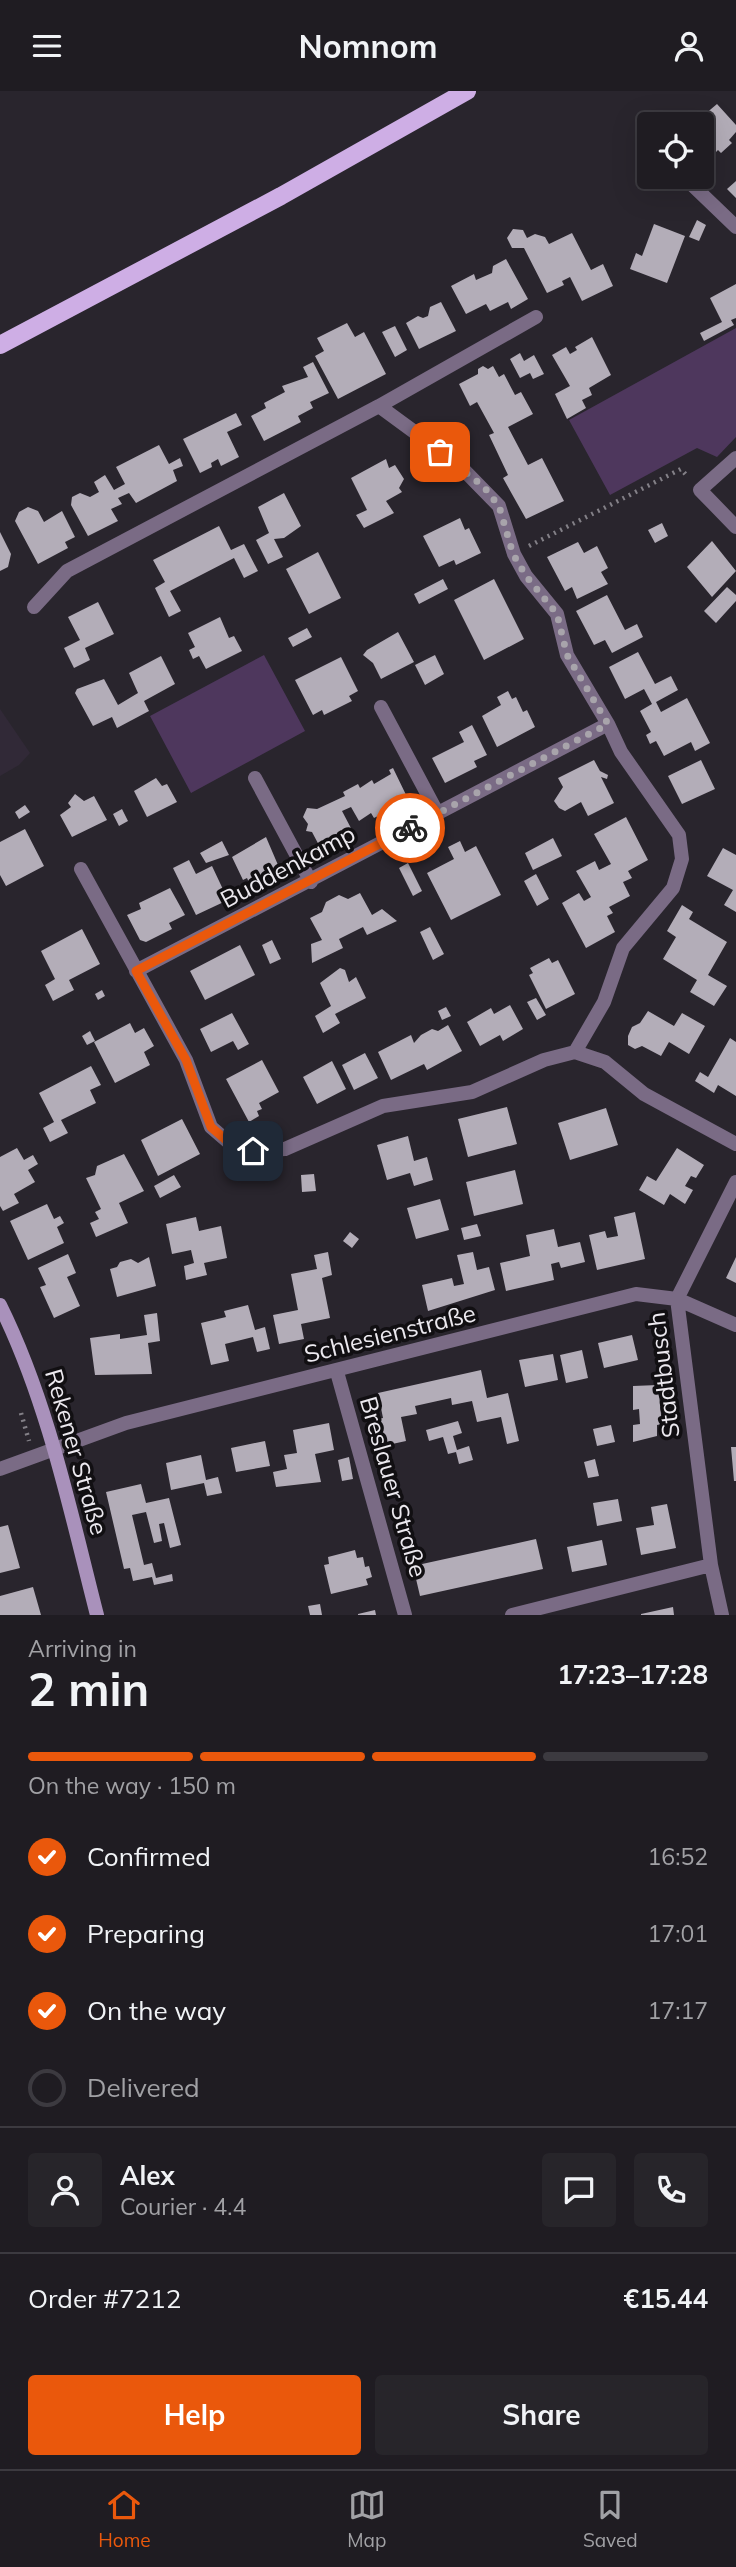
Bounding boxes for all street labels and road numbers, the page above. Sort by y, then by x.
street label: Buddenkamp [215,818,360,914]
street label: Schlesienstraße [301,1297,479,1369]
street label: Stadtbusch [640,1310,686,1440]
street label: Rekener Straße [39,1365,115,1538]
street label: Breslauer Straße [354,1393,434,1580]

